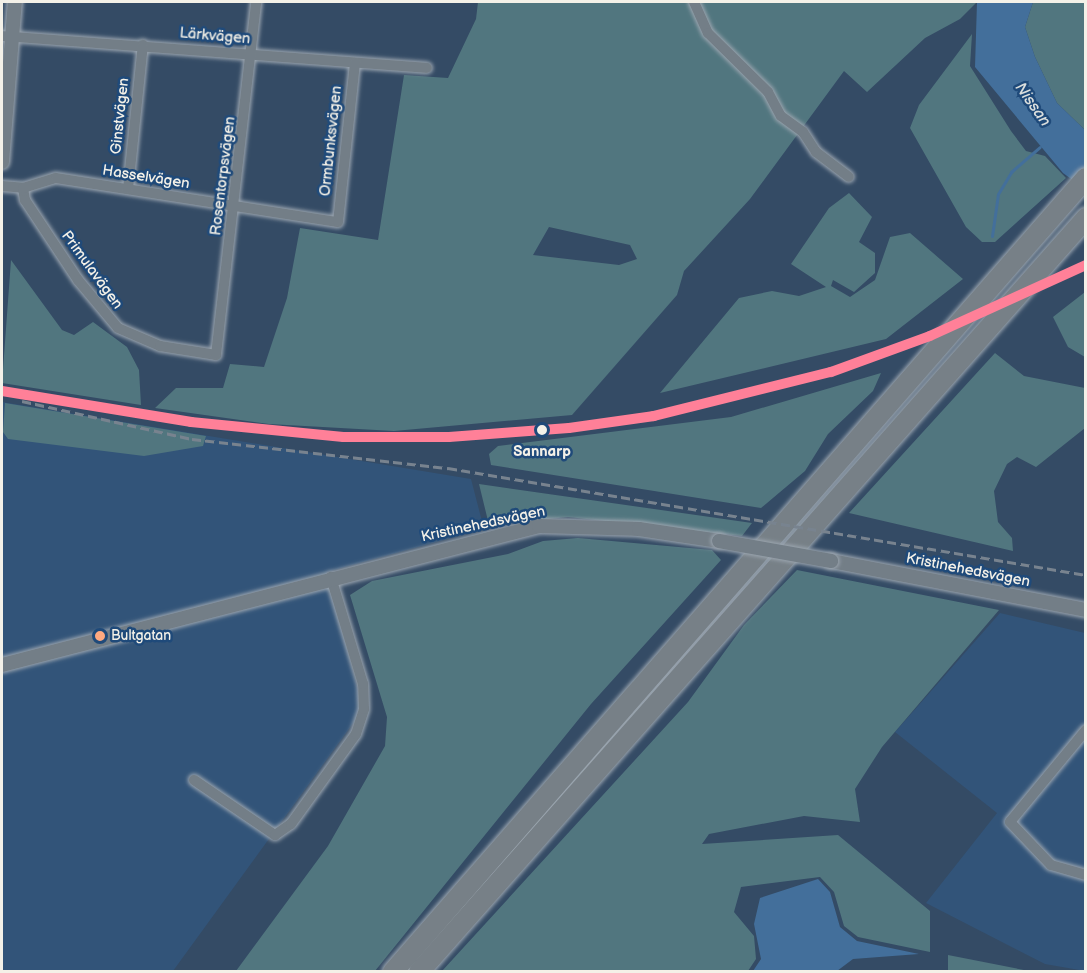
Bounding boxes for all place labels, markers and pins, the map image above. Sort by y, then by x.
marker: Sannarp [531,419,553,441]
place label: Sannarp [513,443,571,461]
place label: Bultgatan [111,628,171,644]
marker: Bultgatan [94,630,106,642]

